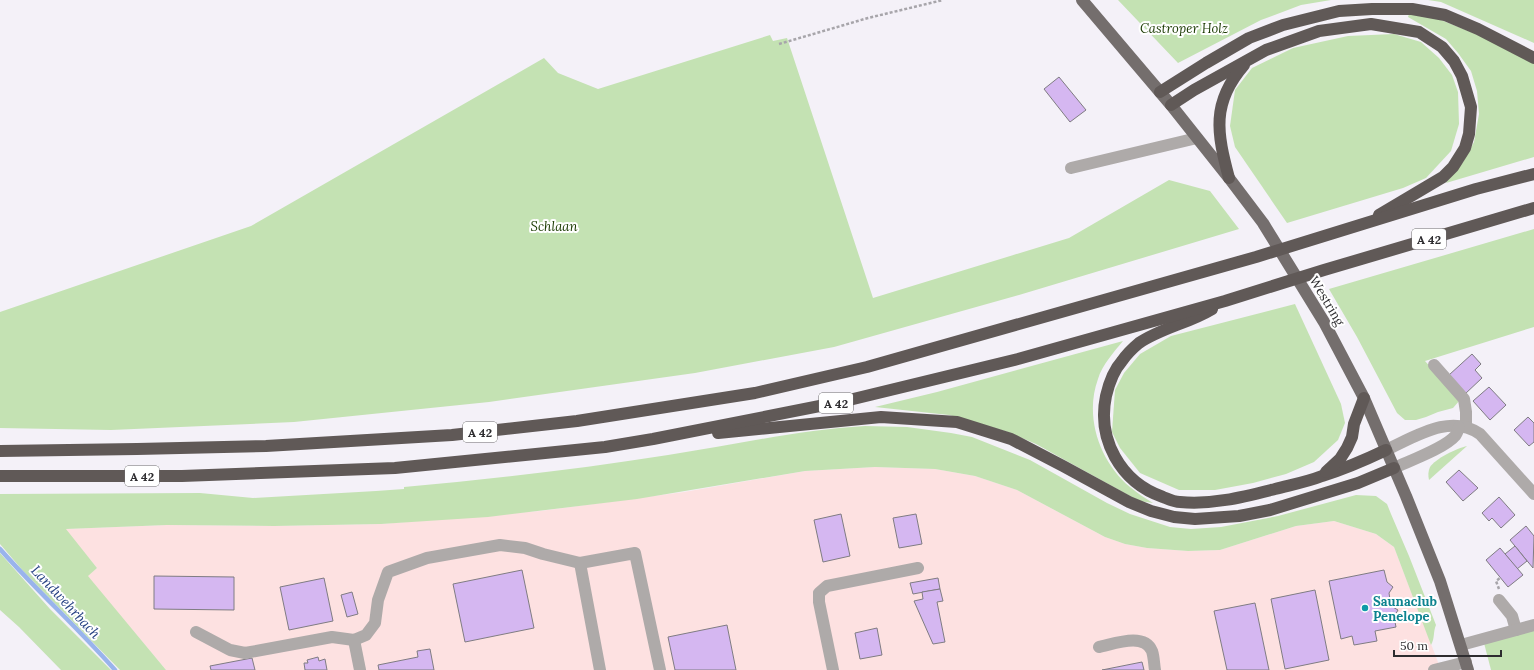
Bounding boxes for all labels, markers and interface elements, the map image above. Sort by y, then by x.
park label: Castroper Holz [1140,20,1228,37]
park label: Schlaan [531,218,577,235]
road number: A 42 [1412,229,1446,249]
street label: Westring [1306,273,1349,330]
road number: A 42 [819,393,853,413]
road number: A 42 [463,422,497,442]
road number: A 42 [125,466,159,486]
water label: Landwehrbach [27,562,105,642]
place label: Saunaclub Penelope [1373,593,1438,625]
marker: Saunaclub Penelope [1360,603,1370,613]
scale bar [1394,632,1501,658]
text: 50 m [1400,638,1428,653]

